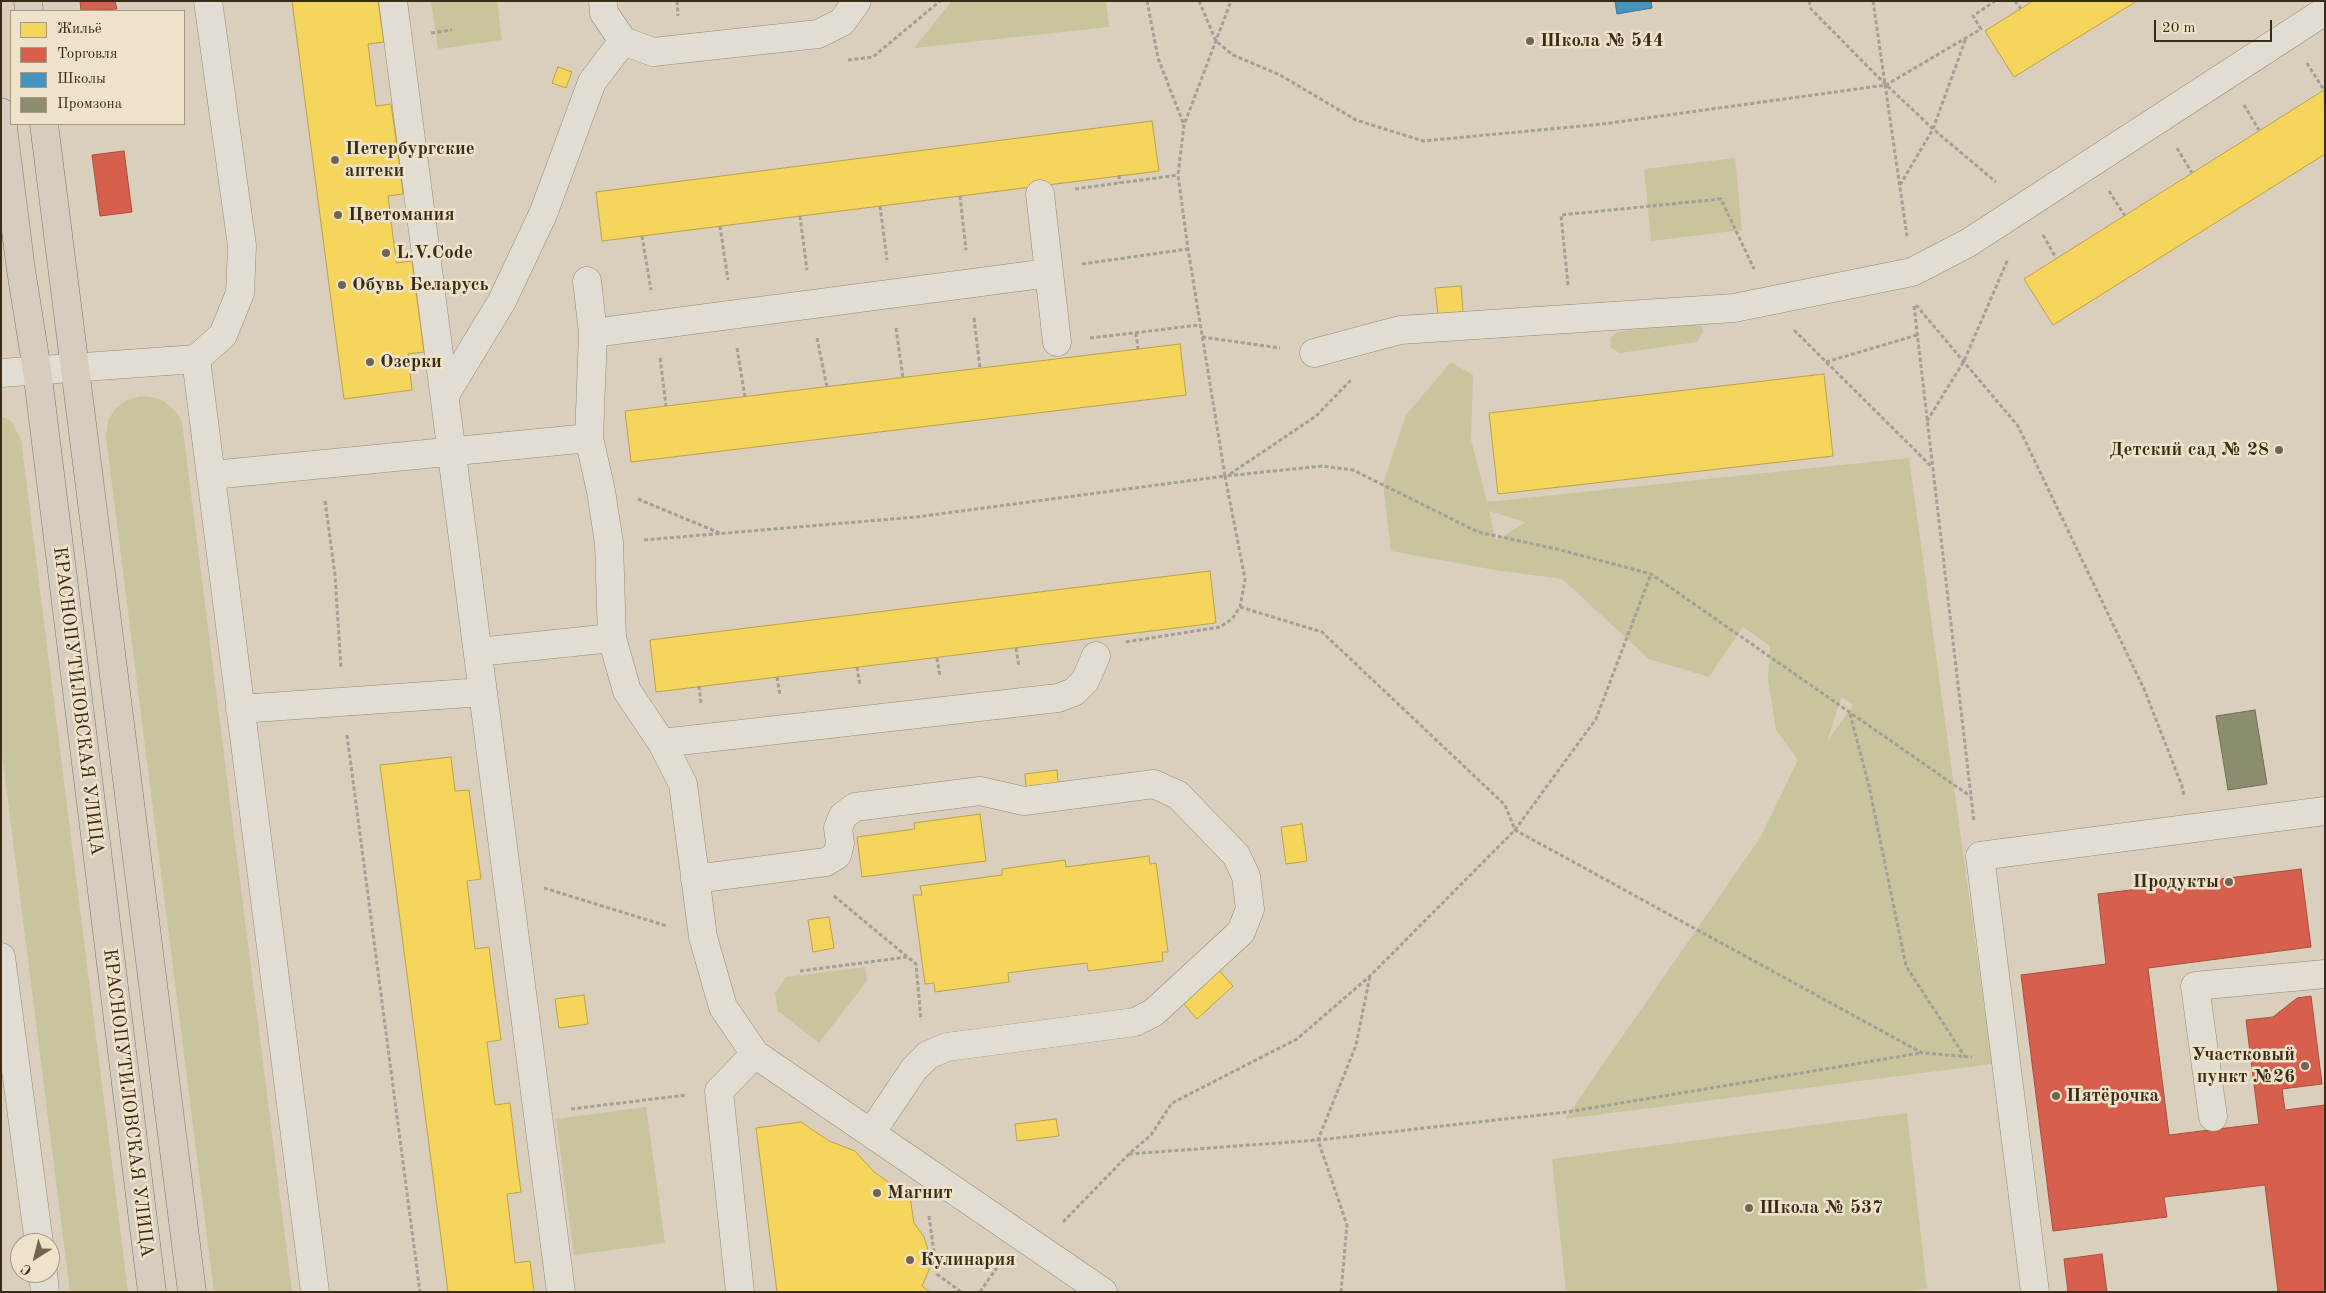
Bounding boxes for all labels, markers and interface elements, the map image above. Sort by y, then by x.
legend [10,10,185,125]
scale bar [2156,10,2274,42]
text: 20 m [2162,21,2196,36]
text: Жильё [57,22,102,37]
place label: Школа № 544 [1540,30,1664,52]
marker: Школа № 544 [1524,35,1536,47]
text: Торговля [57,47,118,62]
text: Школы [57,72,106,87]
text: Промзона [57,97,122,112]
place label: Петербургские аптеки [345,138,475,182]
marker: Петербургские аптеки [329,154,341,166]
place label: Цветомания [348,204,455,226]
marker: Цветомания [332,209,344,221]
place label: L.V.Code [396,242,473,264]
marker: L.V.Code [380,247,392,259]
place label: Обувь Беларусь [352,274,489,296]
marker: Обувь Беларусь [336,279,348,291]
place label: Озерки [380,351,442,373]
marker: Озерки [364,356,376,368]
place label: Детский сад № 28 [2109,439,2269,461]
marker: Детский сад № 28 [2273,444,2285,456]
street label: КРАСНОПУТИЛОВСКАЯ УЛИЦА [48,545,108,857]
place label: Продукты [2132,871,2219,893]
marker: Продукты [2223,876,2235,888]
street label: КРАСНОПУТИЛОВСКАЯ УЛИЦА [98,947,158,1259]
place label: Участковый пункт №26 [2191,1044,2295,1088]
marker: Участковый пункт №26 [2299,1060,2311,1072]
place label: Пятёрочка [2066,1085,2159,1107]
marker: Пятёрочка [2050,1090,2062,1102]
place label: Магнит [887,1182,953,1204]
marker: Магнит [871,1187,883,1199]
place label: Школа № 537 [1759,1197,1883,1219]
marker: Школа № 537 [1743,1202,1755,1214]
north arrow [10,1233,60,1283]
place label: Кулинария [920,1249,1015,1271]
marker: Кулинария [904,1254,916,1266]
text: С [19,1261,35,1278]

